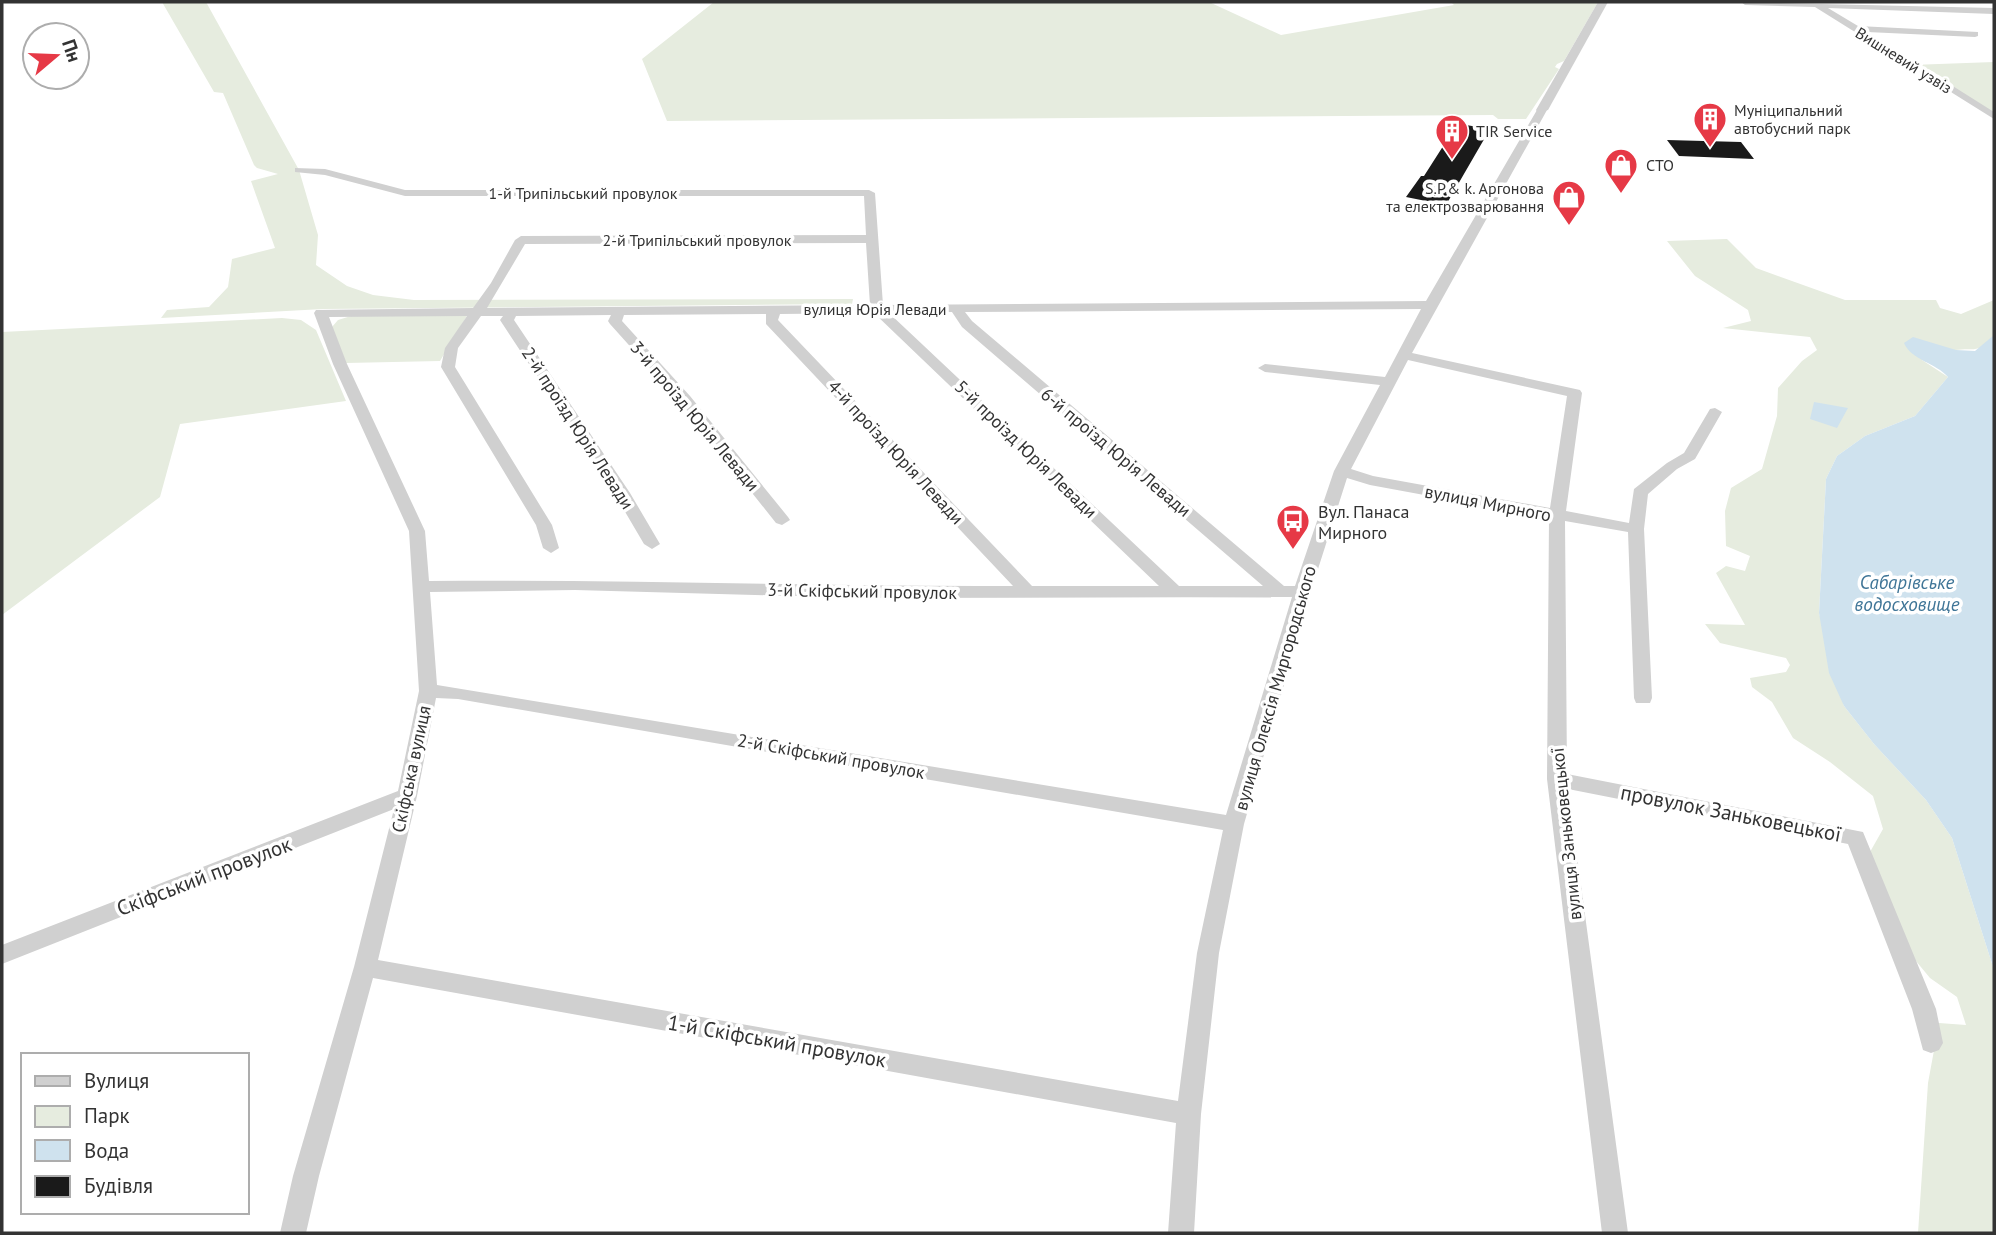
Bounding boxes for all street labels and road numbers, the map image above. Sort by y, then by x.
street label: Вишневий узвіз [1852,22,1956,98]
street label: 1-й Трипільський провулок [489,183,678,203]
street label: 2-й Трипільський провулок [603,230,792,250]
street label: вулиця Юрія Левади [803,299,947,319]
street label: 3-й проїзд Юрія Левади [625,336,765,496]
street label: 2-й проїзд Юрія Левади [517,342,639,514]
street label: 4-й проїзд Юрія Левади [823,375,969,529]
street label: 5-й проїзд Юрія Левади [950,375,1102,523]
street label: 6-й проїзд Юрія Левади [1036,382,1196,522]
street label: вулиця Мирного [1423,479,1553,527]
street label: вулиця Олексія Миргородського [1229,563,1321,813]
street label: 3-й Скіфський провулок [767,578,957,604]
street label: Скіфська вулиця [386,703,436,835]
street label: 2-й Скіфський провулок [736,728,927,784]
street label: вулиця Заньковецької [1545,747,1587,921]
street label: провулок Заньковецької [1618,778,1844,848]
street label: Скіфський провулок [113,830,295,922]
street label: 1-й Скіфський провулок [666,1008,888,1074]

